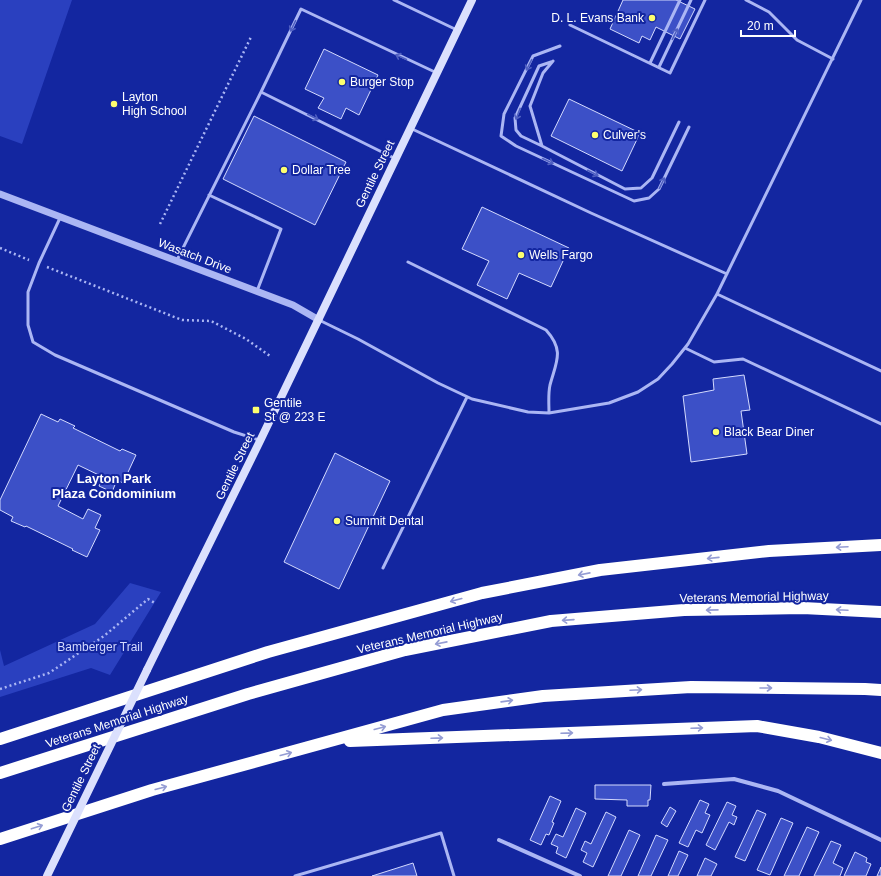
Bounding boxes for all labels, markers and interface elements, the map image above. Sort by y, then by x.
place label: D. L. Evans Bank [551,11,645,25]
scale bar [741,12,795,38]
marker: D. L. Evans Bank [647,13,657,23]
text: 20 m [747,19,774,33]
one-way arrow [289,20,296,32]
one-way arrow [672,28,679,40]
one-way arrow [396,53,408,60]
one-way arrow [525,59,532,71]
place label: Burger Stop [350,75,414,89]
marker: Burger Stop [337,77,347,87]
place label: Layton High School [122,90,187,118]
marker: Layton High School [109,99,119,109]
one-way arrow [514,107,522,119]
one-way arrow [307,114,319,121]
place label: Culver's [603,128,646,142]
marker: Culver's [590,130,600,140]
street label: Gentile Street [353,137,398,210]
one-way arrow [542,157,554,165]
place label: Dollar Tree [292,163,351,177]
marker: Dollar Tree [279,165,289,175]
one-way arrow [587,169,599,177]
one-way arrow [659,177,666,189]
street label: Wasatch Drive [156,236,234,277]
place label: Wells Fargo [529,248,593,262]
marker: Wells Fargo [516,250,526,260]
place label: Gentile St @ 223 E [264,396,326,424]
marker: Gentile St @ 223 E [251,405,261,415]
place label: Black Bear Diner [724,425,814,439]
marker: Black Bear Diner [711,427,721,437]
street label: Gentile Street [213,429,258,502]
district label: Layton Park Plaza Condominium [52,471,176,501]
place label: Summit Dental [345,514,424,528]
marker: Summit Dental [332,516,342,526]
one-way arrow [836,544,849,551]
one-way arrow [706,554,719,561]
one-way arrow [577,570,590,578]
street label: Veterans Memorial Highway [679,589,829,605]
one-way arrow [450,597,463,605]
one-way arrow [706,606,719,614]
one-way arrow [836,607,849,614]
street label: Veterans Memorial Highway [356,609,504,657]
one-way arrow [562,616,575,623]
one-way arrow [435,639,448,647]
park label: Bamberger Trail [57,640,143,654]
one-way arrow [759,684,772,692]
one-way arrow [629,687,642,694]
street label: Veterans Memorial Highway [44,691,190,751]
one-way arrow [500,697,513,705]
one-way arrow [373,724,386,731]
one-way arrow [690,724,703,732]
one-way arrow [560,729,573,737]
one-way arrow [430,734,443,742]
one-way arrow [819,735,832,743]
street label: Gentile Street [59,741,104,814]
one-way arrow [280,749,293,757]
one-way arrow [154,784,167,791]
one-way arrow [31,823,43,831]

